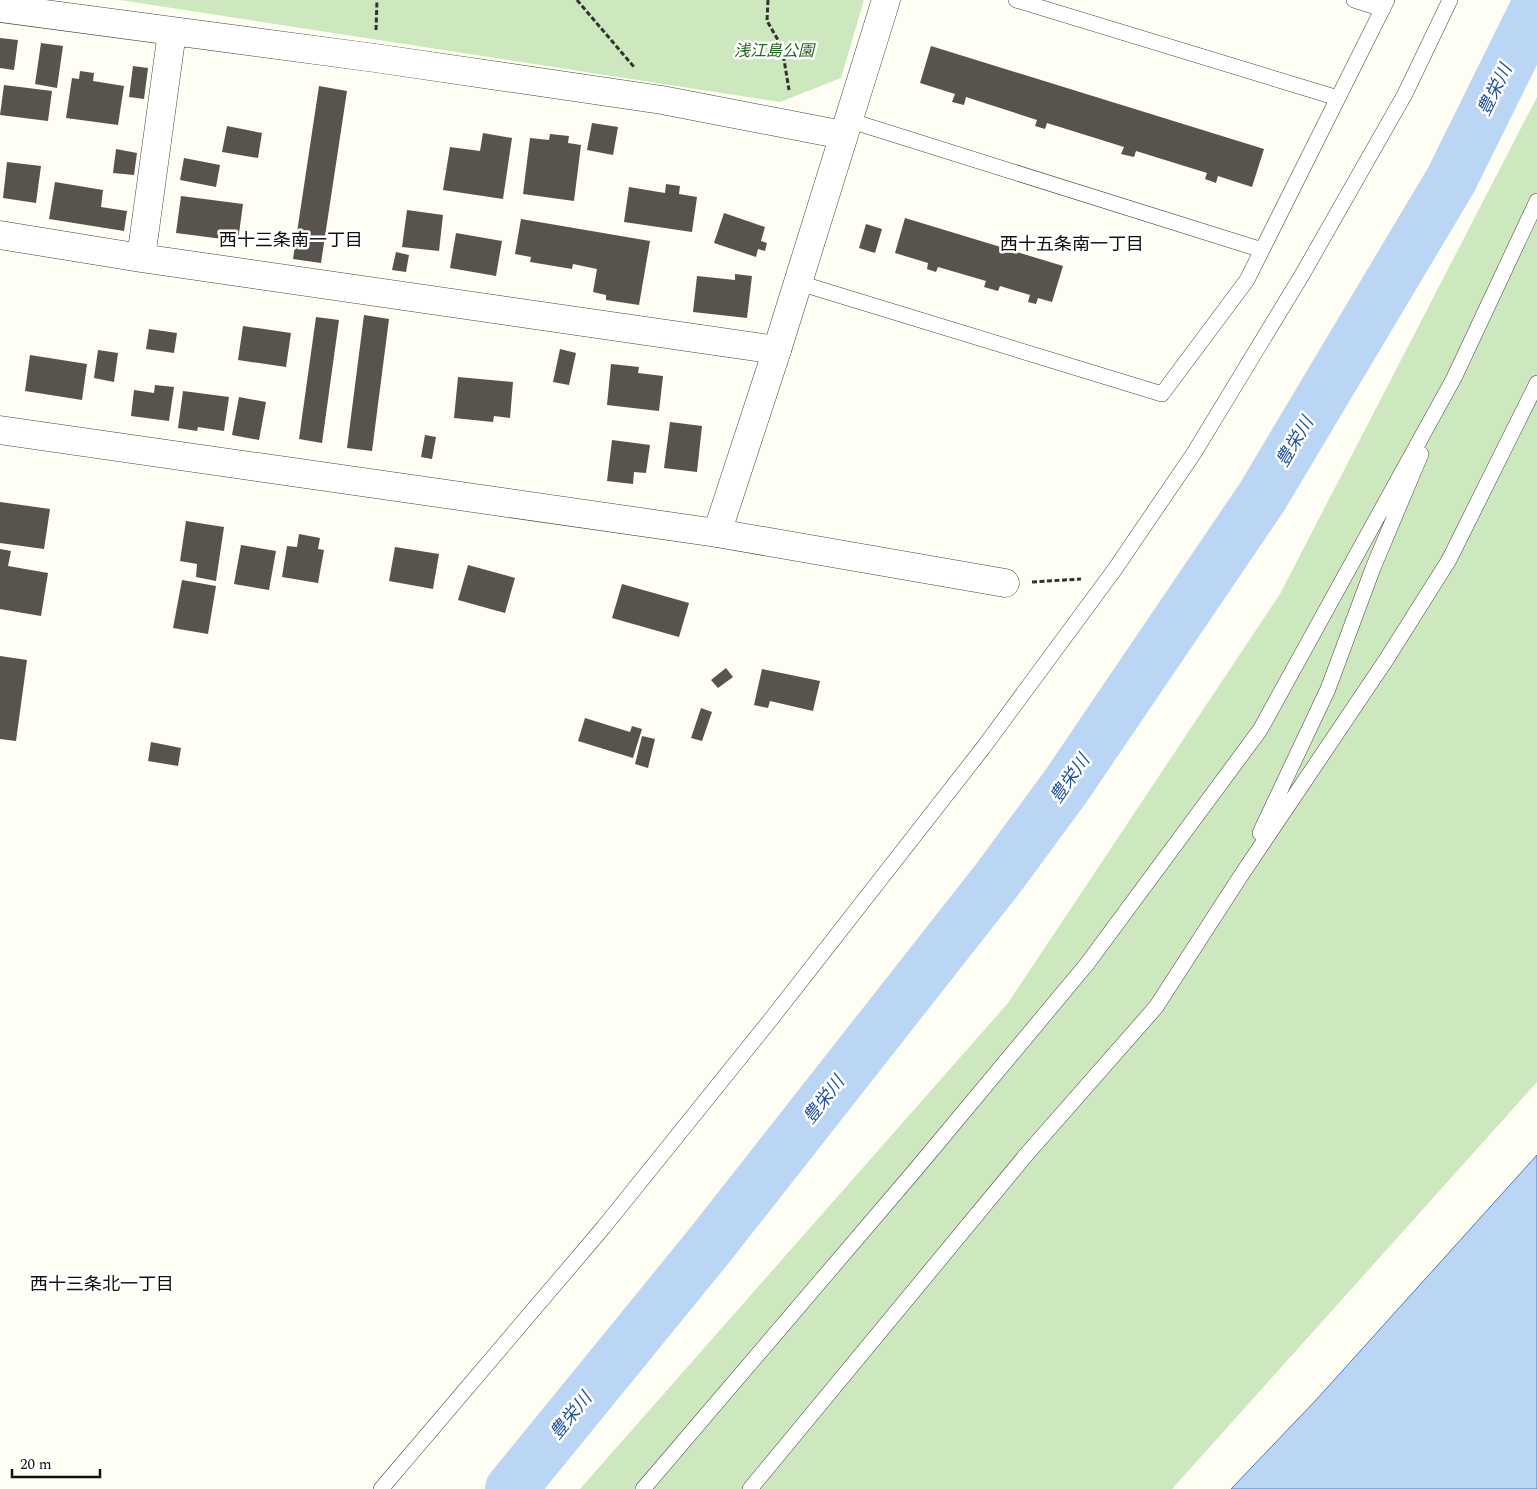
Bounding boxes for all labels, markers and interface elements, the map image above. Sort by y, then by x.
park label: 浅江島公園 [734,39,816,63]
water label: 豊栄川 [1471,58,1520,120]
district label: 西十三条南一丁目 [219,227,363,254]
district label: 西十五条南一丁目 [1000,231,1144,258]
water label: 豊栄川 [1270,410,1322,472]
water label: 豊栄川 [1043,748,1098,809]
water label: 豊栄川 [797,1069,852,1130]
district label: 西十三条北一丁目 [30,1271,174,1298]
water label: 豊栄川 [544,1385,600,1445]
scale bar [12,1446,100,1478]
text: 20 m [20,1453,52,1476]

